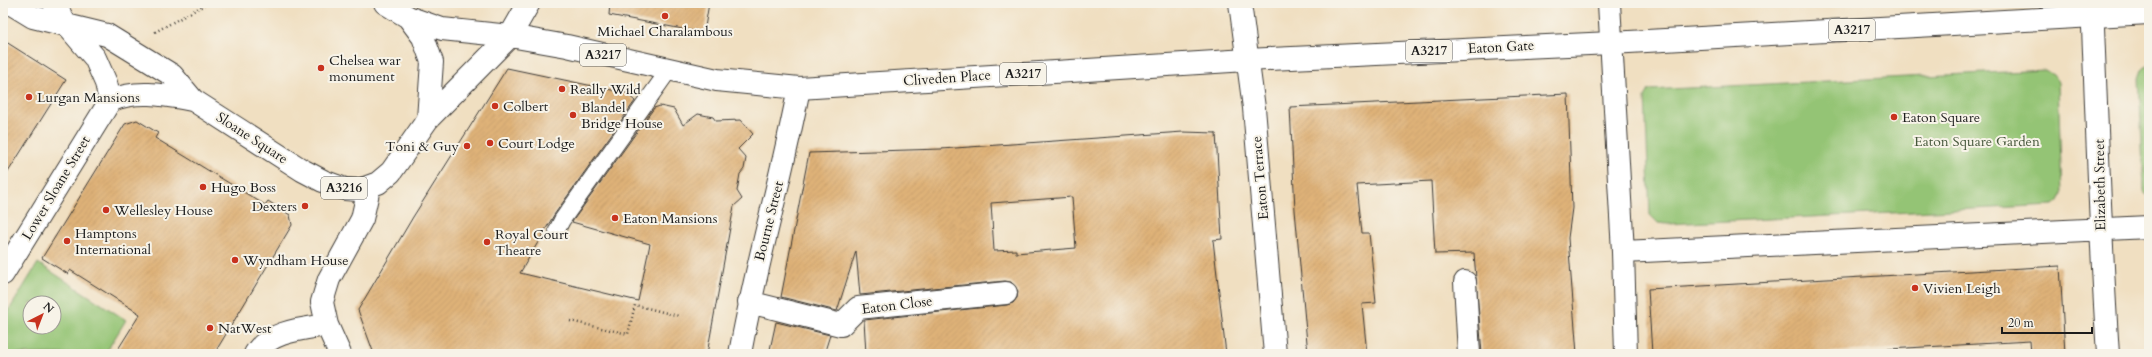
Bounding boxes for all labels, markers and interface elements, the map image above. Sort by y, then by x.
marker: Michael Charalambous [660,11,670,21]
road number: A3217 [1829,19,1875,41]
place label: Michael Charalambous [597,22,733,41]
street label: Eaton Gate [1467,36,1535,58]
road number: A3217 [1406,40,1452,62]
road number: A3217 [580,44,626,66]
place label: Chelsea war monument [329,51,401,86]
marker: Chelsea war monument [316,63,326,73]
road number: A3217 [1000,63,1046,85]
street label: Cliveden Place [903,65,991,91]
place label: Really Wild [570,80,641,99]
marker: Really Wild [557,84,567,94]
place label: Lurgan Mansions [37,88,140,107]
marker: Lurgan Mansions [24,92,34,102]
place label: Colbert [503,97,549,116]
place label: Blandel Bridge House [581,98,663,133]
marker: Colbert [490,101,500,111]
street label: Sloane Square [212,108,292,168]
place label: Eaton Square [1902,108,1980,127]
marker: Blandel Bridge House [568,110,578,120]
marker: Eaton Square [1889,112,1899,122]
street label: Lower Sloane Street [17,132,95,244]
park label: Eaton Square Garden [1914,132,2040,151]
place label: Court Lodge [498,134,575,153]
street label: Eaton Terrace [1247,135,1273,221]
place label: Toni & Guy [385,137,460,156]
marker: Court Lodge [485,138,495,148]
street label: Elizabeth Street [2090,138,2110,231]
marker: Toni & Guy [462,141,472,151]
road number: A3216 [321,177,367,199]
place label: Hugo Boss [211,178,276,197]
street label: Bourne Street [750,179,788,263]
marker: Hugo Boss [198,182,208,192]
place label: Dexters [252,197,297,216]
place label: Wellesley House [113,201,213,220]
marker: Dexters [300,201,310,211]
marker: Wellesley House [101,205,111,215]
place label: Eaton Mansions [623,209,718,228]
marker: Eaton Mansions [610,213,620,223]
place label: Hamptons International [75,224,152,259]
place label: Royal Court Theatre [495,225,569,260]
marker: Hamptons International [62,236,72,246]
marker: Royal Court Theatre [482,237,492,247]
place label: Wyndham House [242,251,349,270]
marker: Wyndham House [230,255,240,265]
place label: Vivien Leigh [1923,279,2001,298]
marker: Vivien Leigh [1910,283,1920,293]
street label: Eaton Close [860,291,934,319]
north arrow [22,295,62,335]
text: N [40,299,57,317]
scale bar [2002,309,2092,335]
text: 20 m [2008,315,2035,331]
place label: NatWest [218,319,272,338]
marker: NatWest [205,323,215,333]

